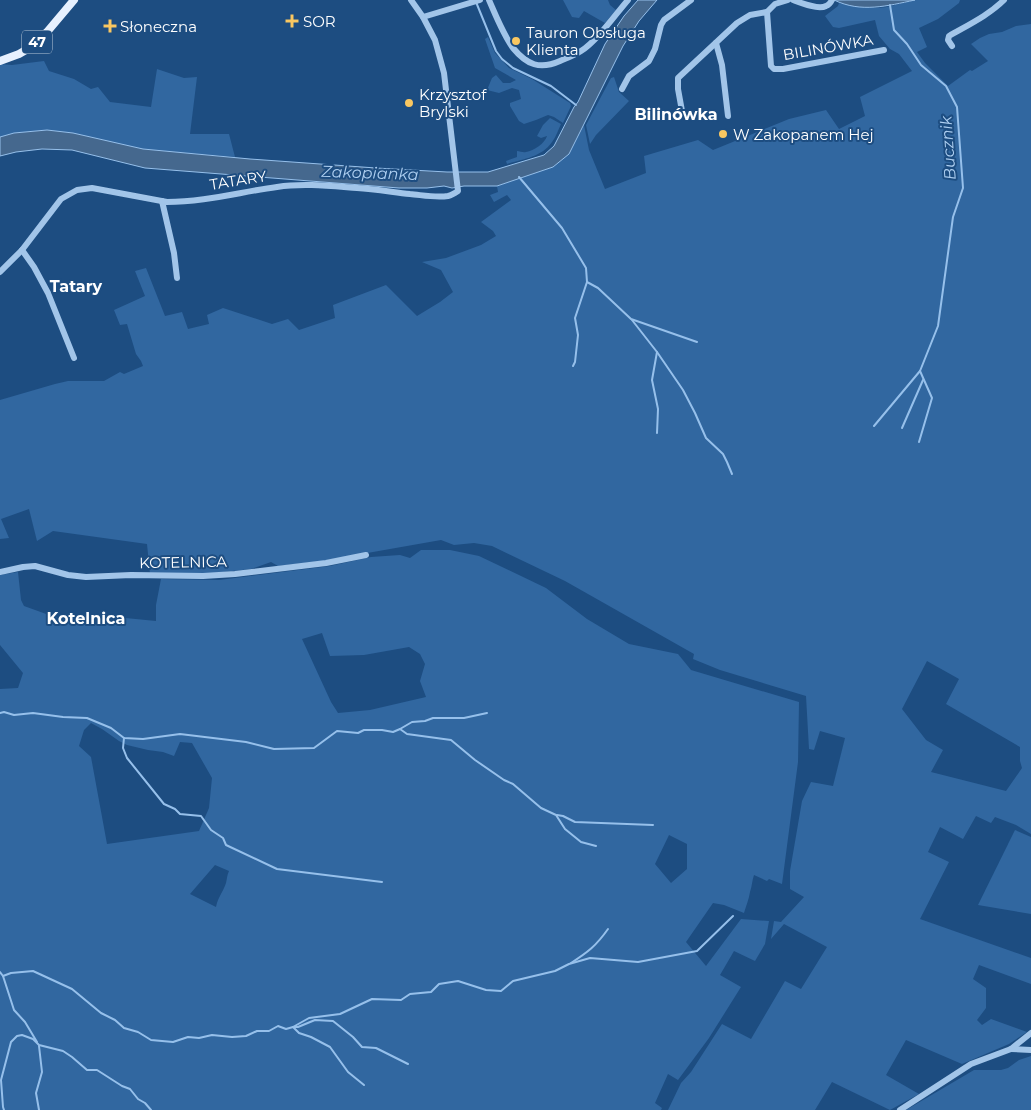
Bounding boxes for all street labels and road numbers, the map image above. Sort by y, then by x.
street label: BILINÓWKA [781,30,875,64]
road number: 47 [22,31,52,54]
street label: TATARY [208,166,268,194]
street label: KOTELNICA [139,552,227,572]

